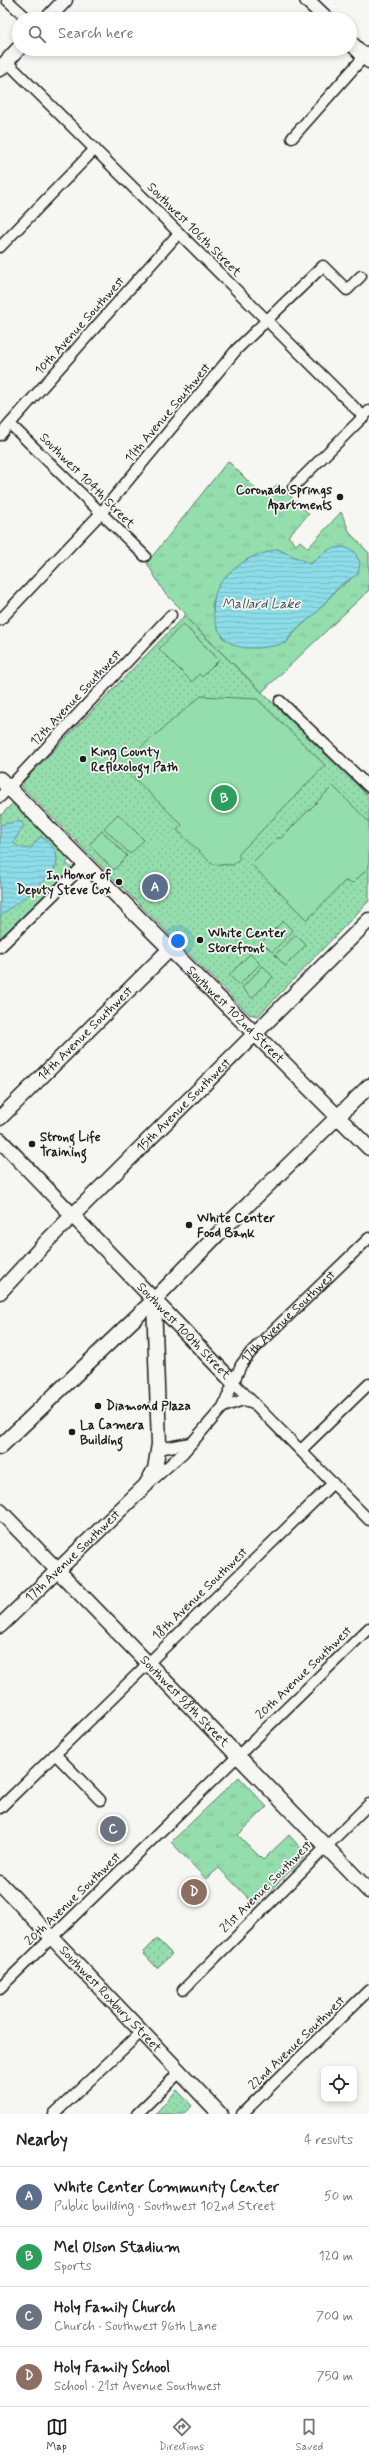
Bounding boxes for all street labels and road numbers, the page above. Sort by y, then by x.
street label: Southwest 106th Street [143,179,245,281]
street label: 10th Avenue Southwest [31,273,129,379]
street label: 11th Avenue Southwest [121,360,215,466]
street label: Southwest 104th Street [35,429,139,533]
street label: 12th Avenue Southwest [27,646,125,750]
street label: Southwest 102nd Street [183,962,288,1067]
street label: 14th Avenue Southwest [34,982,136,1084]
street label: 15th Avenue Southwest [133,1054,234,1156]
street label: 17th Avenue Southwest [237,1266,339,1367]
street label: Southwest 100th Street [133,1279,235,1384]
street label: 17th Avenue Southwest [21,1506,124,1606]
street label: 18th Avenue Southwest [149,1544,251,1644]
street label: 20th Avenue Southwest [252,1623,356,1723]
street label: Southwest 98th Street [136,1652,233,1751]
street label: 21st Avenue Southwest [216,1837,316,1937]
street label: 20th Avenue Southwest [21,1849,125,1949]
street label: Southwest Roxbury Street [55,1942,165,2056]
street label: 22nd Avenue Southwest [245,1992,349,2094]

